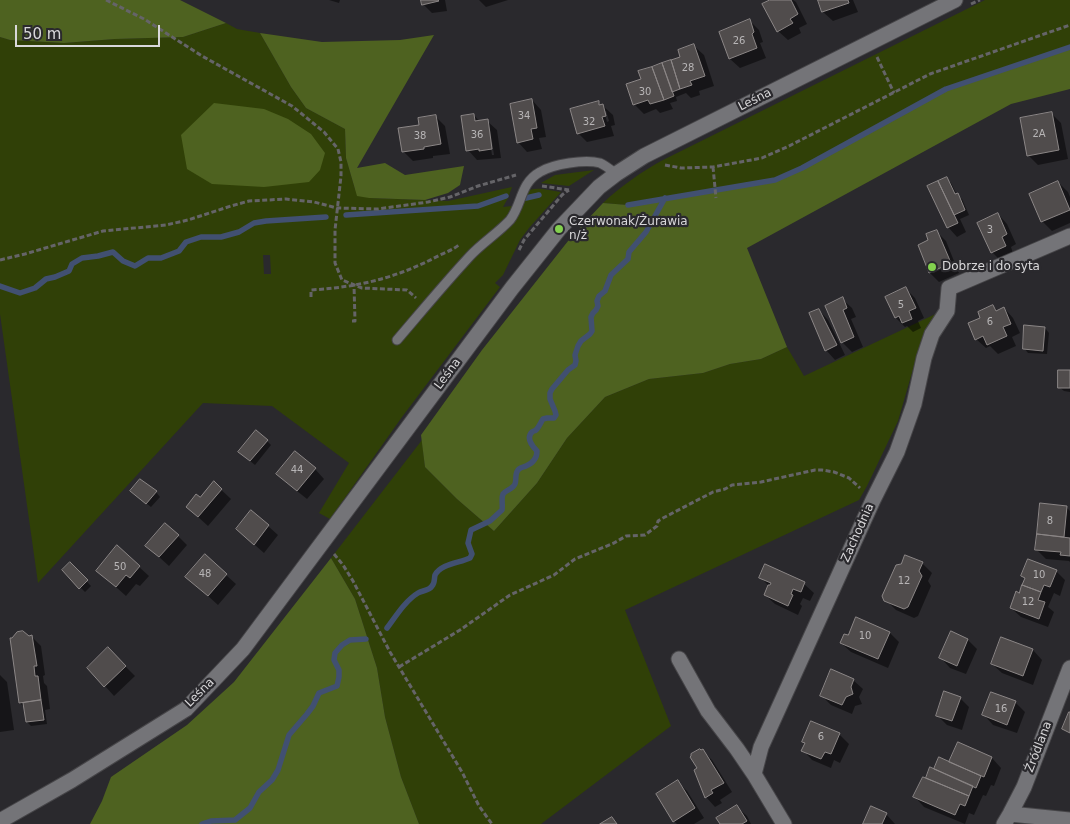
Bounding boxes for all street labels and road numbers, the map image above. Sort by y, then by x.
street label: Leśna [736,86,774,114]
street label: Leśna [432,356,464,392]
street label: Zachodnia [839,501,877,565]
street label: Leśna [183,676,217,710]
street label: Źródlana [1023,719,1055,775]

